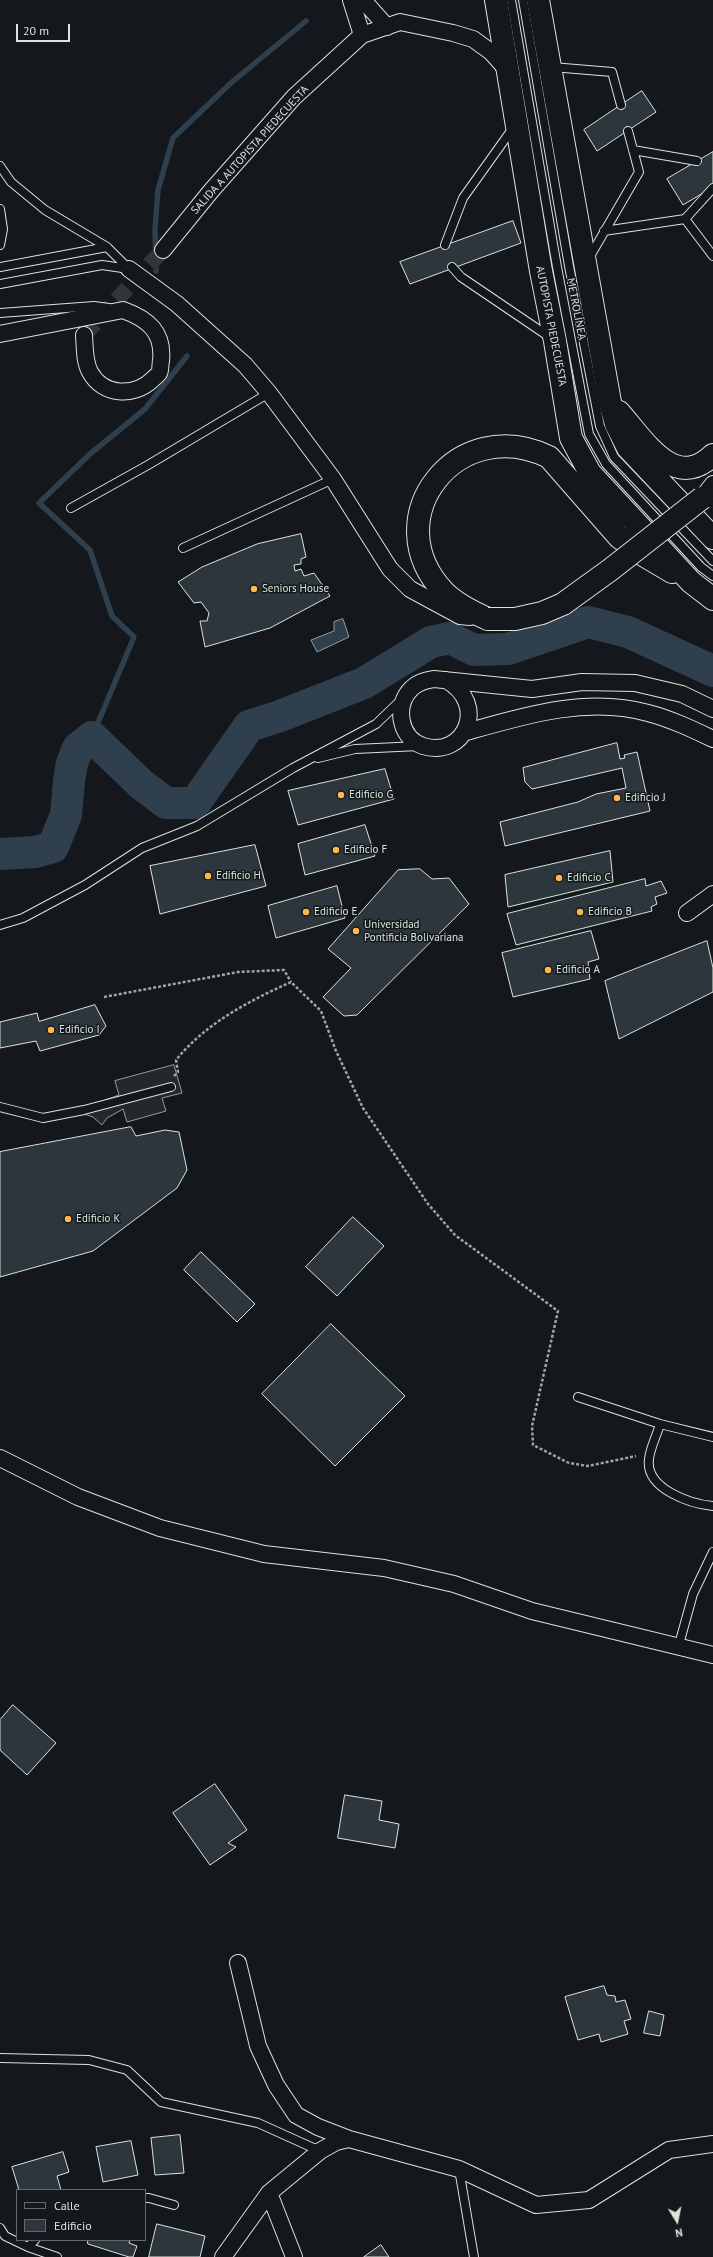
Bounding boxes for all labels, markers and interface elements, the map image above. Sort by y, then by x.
scale bar [18,16,72,42]
text: 20 m [23,23,49,38]
street label: SALIDA A AUTOPISTA PIEDECUESTA [189,83,311,217]
street label: AUTOPISTA PIEDECUESTA [533,265,569,387]
street label: METROLÍNEA [564,277,588,341]
place label: Seniors House [262,582,329,596]
marker: Seniors House [249,584,259,594]
place label: Edificio G [349,788,393,802]
marker: Edificio G [336,790,346,800]
place label: Edificio J [625,791,666,805]
marker: Edificio J [612,793,622,803]
place label: Edificio F [344,843,387,857]
marker: Edificio F [331,845,341,855]
place label: Edificio H [216,869,261,883]
marker: Edificio H [203,871,213,881]
place label: Edificio C [567,871,611,885]
marker: Edificio C [554,873,564,883]
place label: Edificio E [314,905,357,919]
place label: Edificio B [588,905,632,919]
marker: Edificio E [301,907,311,917]
marker: Edificio B [575,907,585,917]
place label: Universidad Pontificia Bolivariana [364,918,463,944]
marker: Universidad Pontificia Bolivariana [351,926,361,936]
place label: Edificio A [556,963,600,977]
marker: Edificio A [543,965,553,975]
place label: Edificio I [59,1023,100,1037]
marker: Edificio I [46,1025,56,1035]
place label: Edificio K [76,1212,120,1226]
marker: Edificio K [63,1214,73,1224]
legend [16,2189,146,2241]
text: Calle [54,2198,80,2213]
north arrow [657,2201,697,2241]
text: Edificio [54,2218,92,2233]
text: N [674,2225,684,2240]

